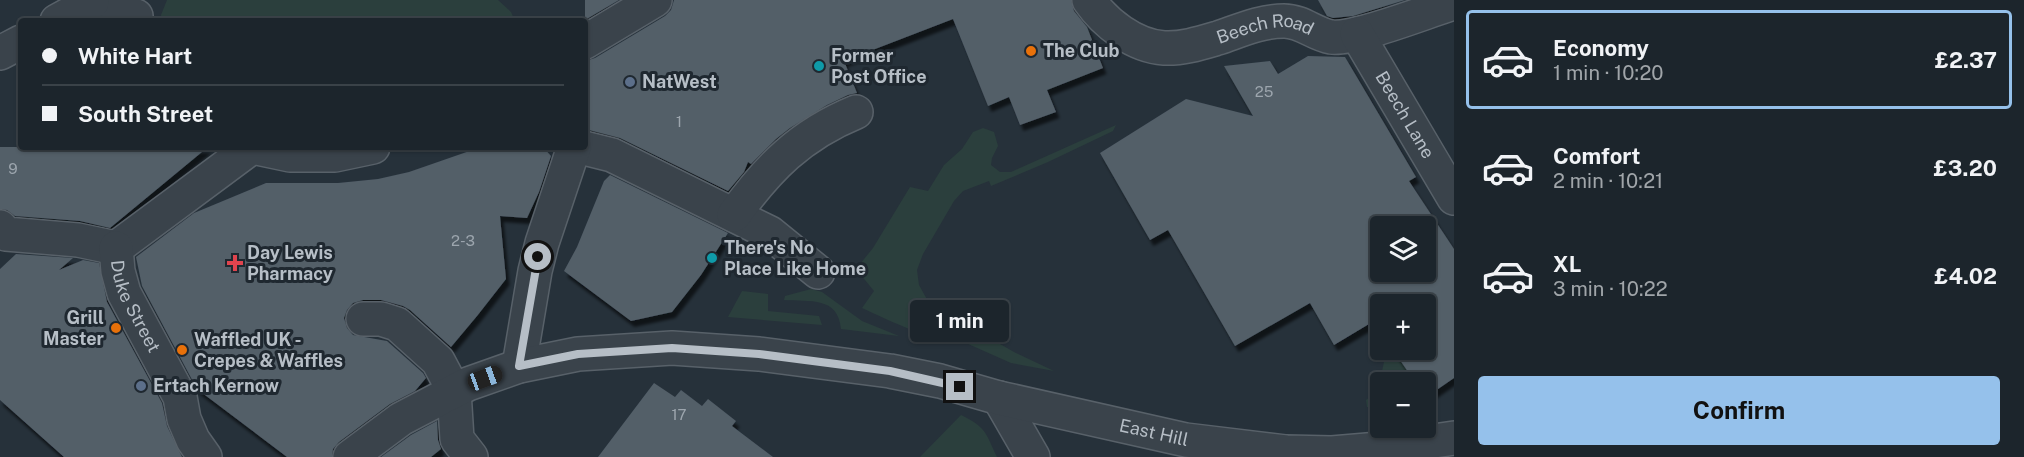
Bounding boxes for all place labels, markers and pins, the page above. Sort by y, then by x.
place label: The Club [1043,40,1120,61]
marker: The Club [1024,44,1038,58]
place label: Former Post Office [831,45,927,87]
marker: Former Post Office [812,59,826,73]
place label: NatWest [642,71,717,92]
marker: NatWest [623,75,637,89]
place label: There's No Place Like Home [724,237,866,279]
place label: Day Lewis Pharmacy [247,242,333,284]
marker: There's No Place Like Home [705,251,719,265]
marker: Day Lewis Pharmacy [228,256,242,270]
place label: Grill Master [43,307,105,349]
marker: Grill Master [109,321,123,335]
place label: Waffled UK - Crepes & Waffles [194,329,343,371]
marker: Waffled UK - Crepes & Waffles [175,343,189,357]
place label: Ertach Kernow [153,375,279,396]
marker: Ertach Kernow [134,379,148,393]

